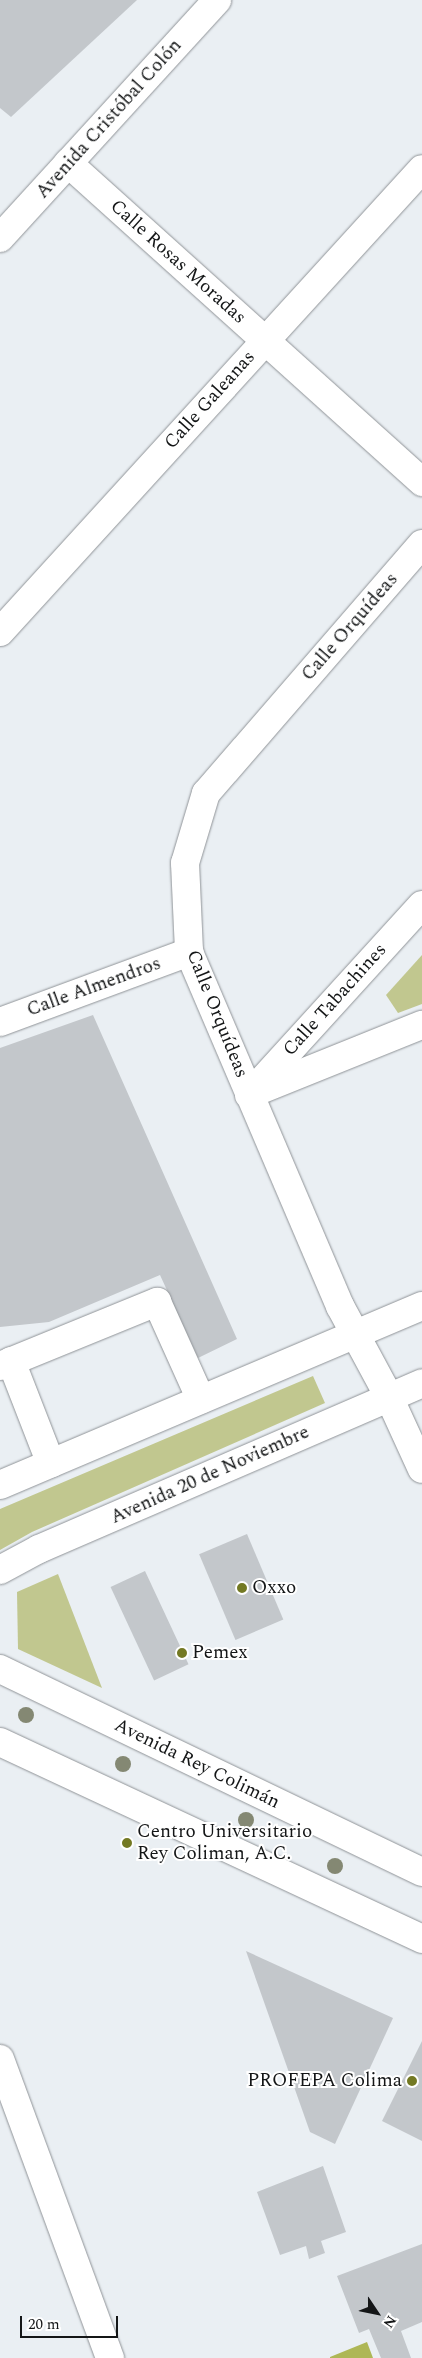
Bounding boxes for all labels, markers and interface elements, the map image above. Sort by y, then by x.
street label: Avenida Cristóbal Colón [31,35,187,203]
street label: Calle Rosas Moradas [105,195,251,329]
street label: Calle Galeanas [160,346,260,454]
street label: Calle Orquídeas [297,568,403,686]
street label: Calle Tabachines [278,939,392,1061]
street label: Calle Orquídeas [181,947,253,1081]
street label: Calle Almendros [24,952,164,1022]
street label: Avenida 20 de Noviembre [107,1421,313,1529]
place label: Oxxo [252,1577,296,1599]
marker: Oxxo [236,1582,248,1594]
place label: Pemex [192,1642,248,1664]
marker: Pemex [176,1647,188,1659]
street label: Avenida Rey Colimán [111,1714,283,1814]
place label: Centro Universitario Rey Coliman, A.C. [137,1821,312,1865]
marker: Centro Universitario Rey Coliman, A.C. [121,1837,133,1849]
place label: PROFEPA Colima [247,2070,402,2092]
marker: PROFEPA Colima [406,2075,418,2087]
north arrow [352,2288,402,2338]
scale bar [22,2306,120,2338]
text: N [378,2311,402,2332]
text: 20 m [28,2313,60,2336]

